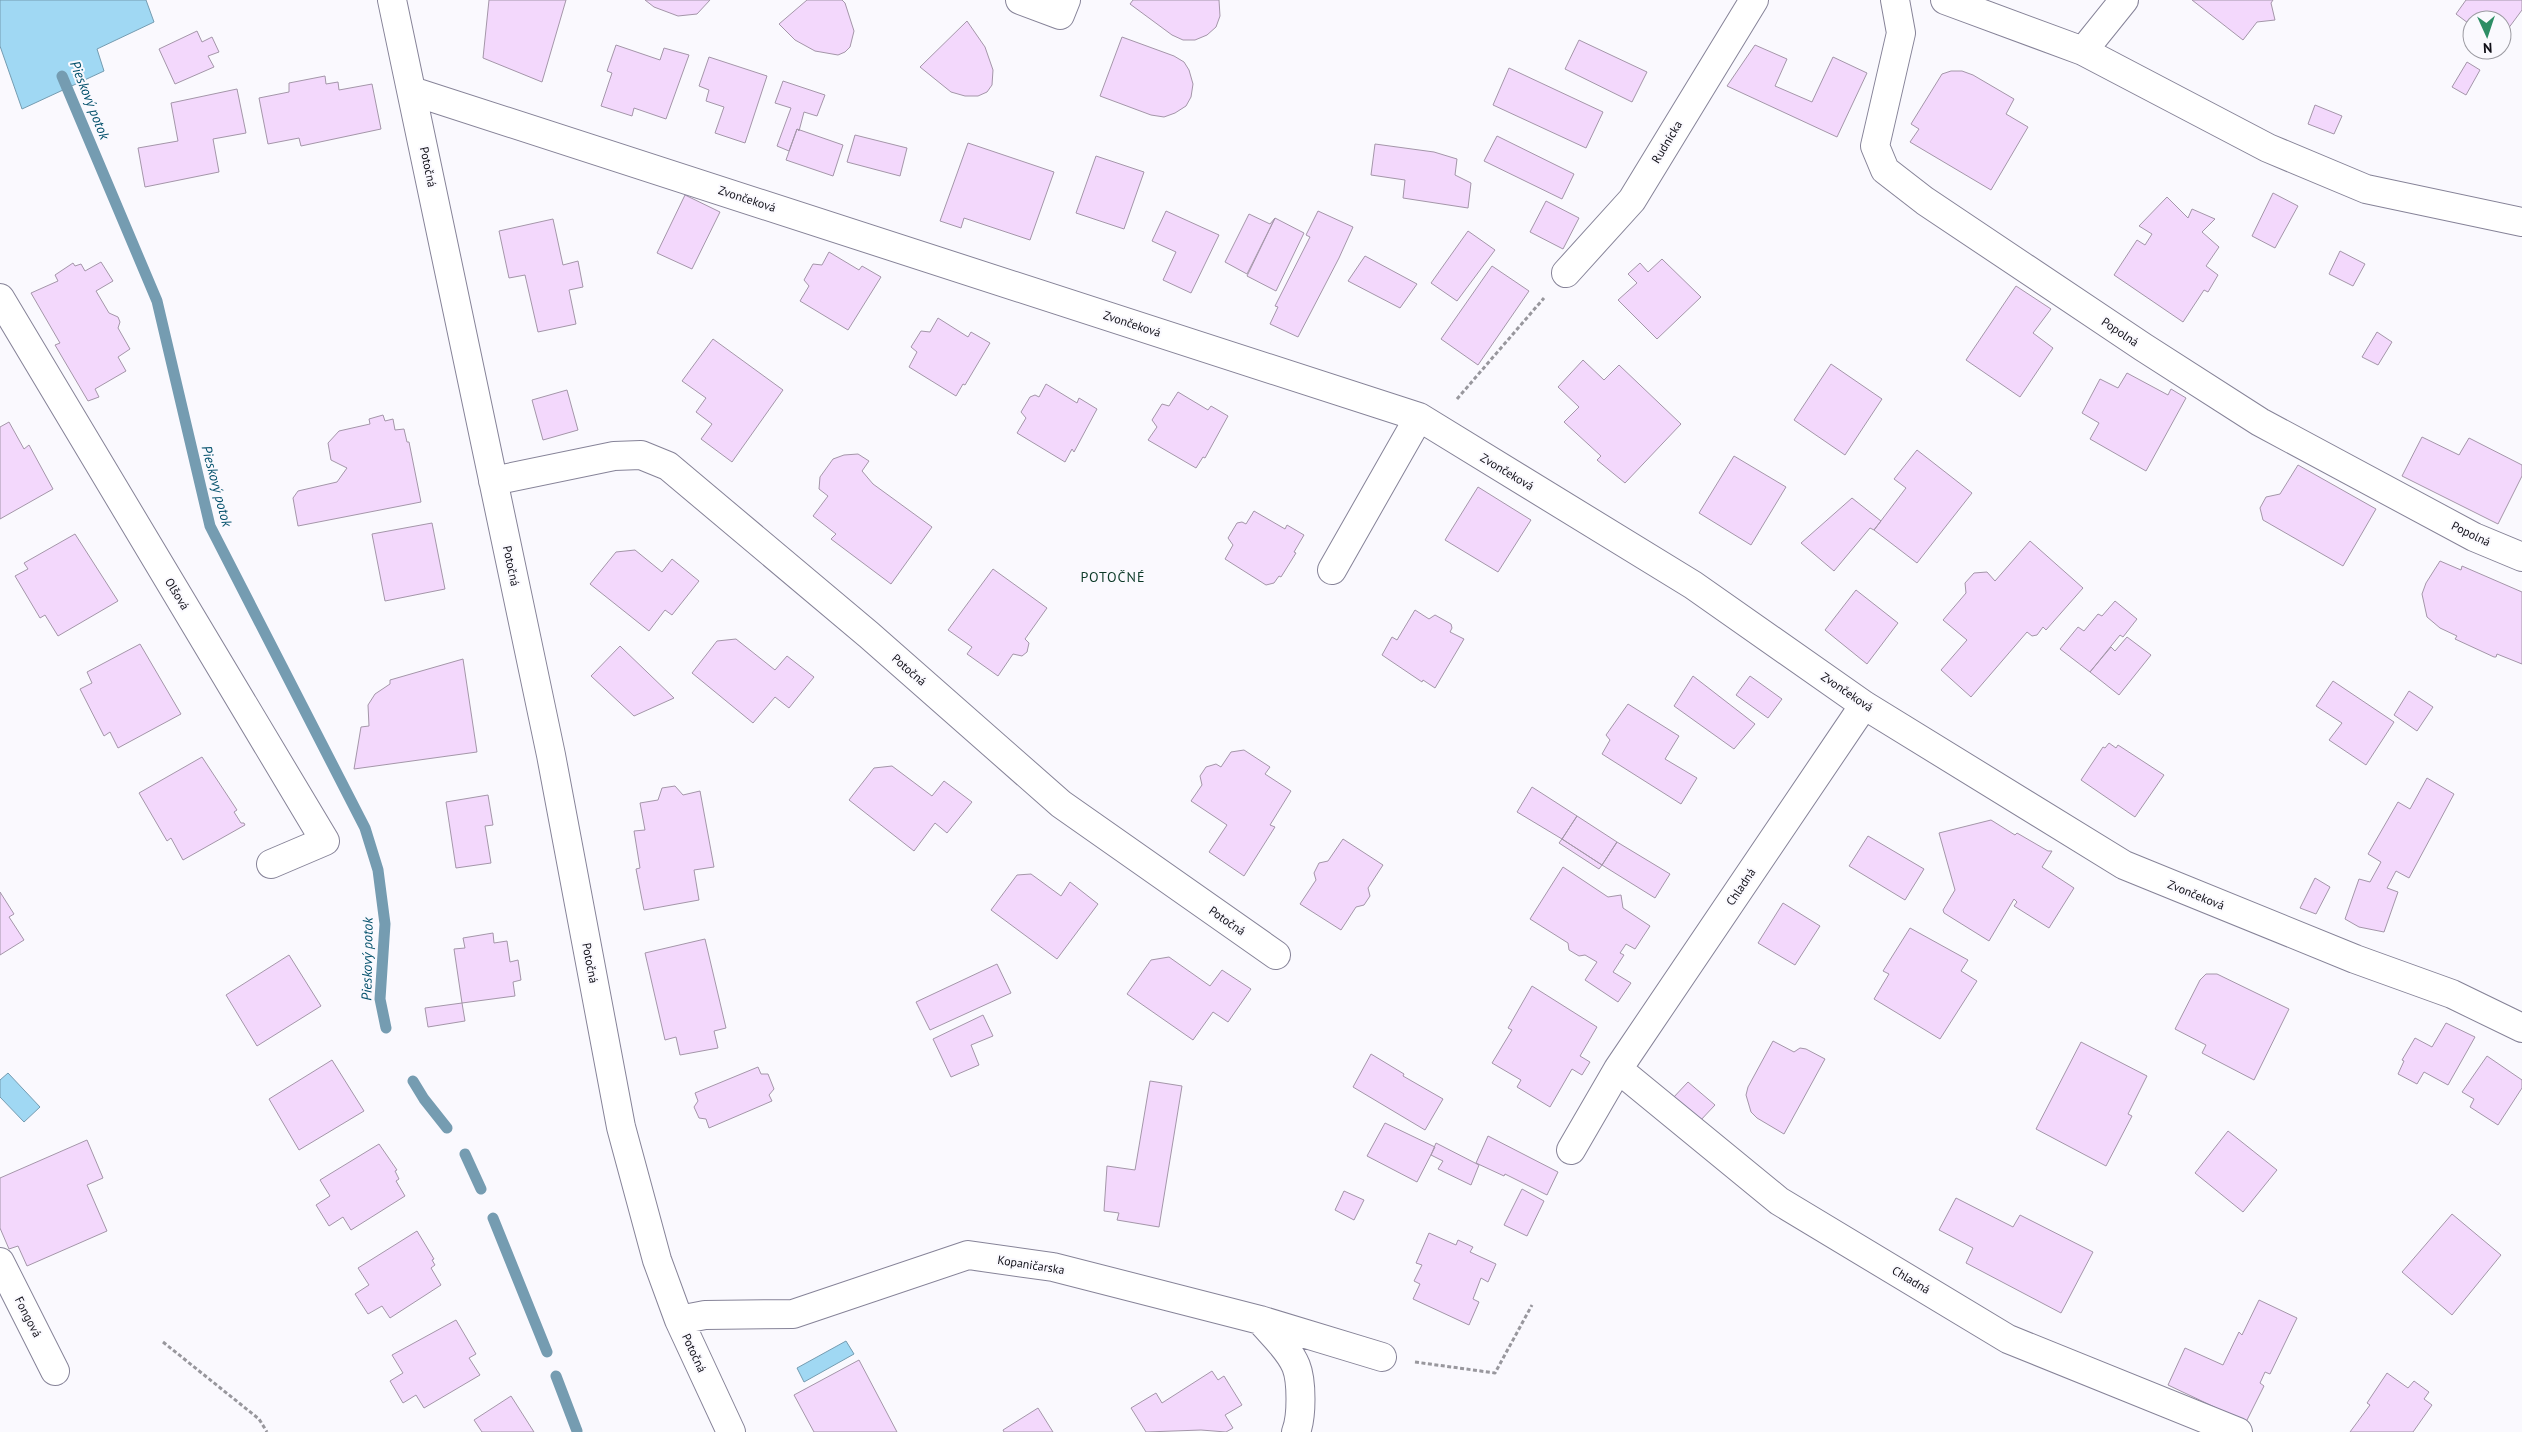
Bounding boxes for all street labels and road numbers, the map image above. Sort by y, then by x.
street label: Rudnícka [1648,118,1685,166]
street label: Potočná [417,145,440,189]
street label: Zvončeková [716,182,778,215]
street label: Zvončeková [1101,307,1163,340]
street label: Popolná [2099,314,2142,349]
street label: Zvončeková [1478,450,1537,493]
street label: Popolná [2449,518,2493,549]
street label: Potočná [500,544,523,588]
street label: Olšová [162,575,193,613]
street label: Potočná [889,651,930,689]
street label: Zvončeková [1818,669,1876,715]
street label: Chladná [1723,865,1759,908]
street label: Zvončeková [2166,876,2227,913]
street label: Potočná [1206,903,1248,939]
street label: Potočná [579,941,602,985]
street label: Kopaničarska [997,1252,1066,1277]
street label: Chladná [1889,1262,1933,1297]
street label: Fongová [12,1294,45,1340]
street label: Potočná [679,1331,710,1375]

